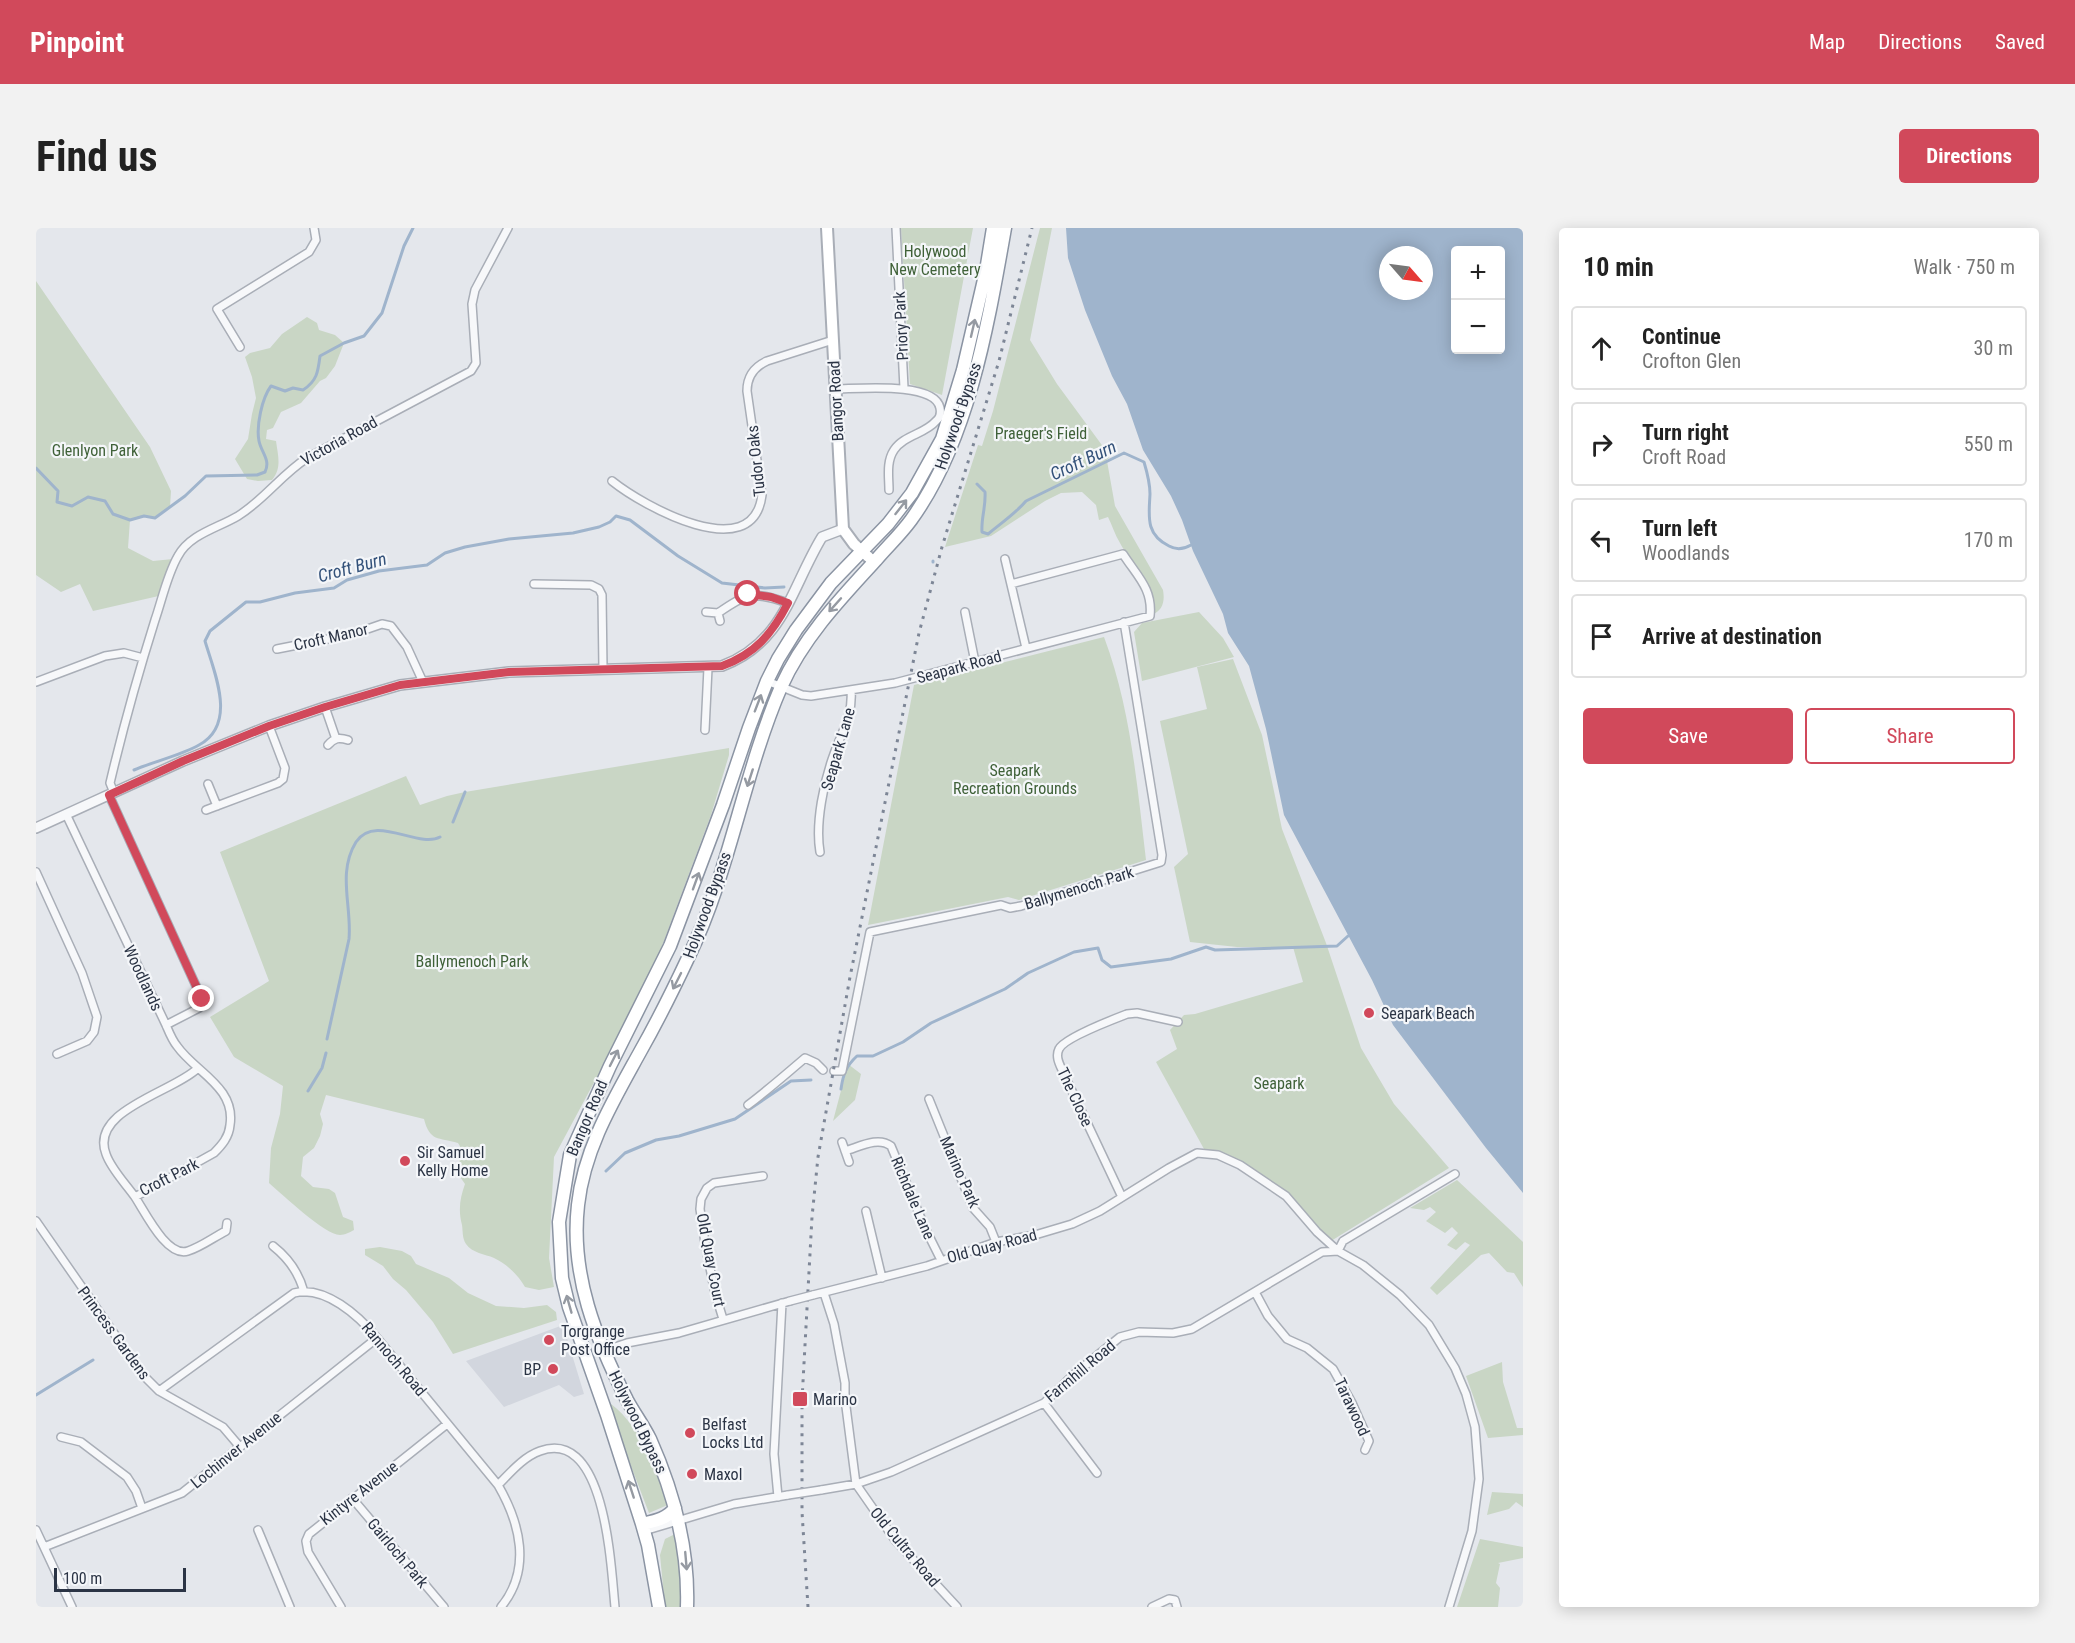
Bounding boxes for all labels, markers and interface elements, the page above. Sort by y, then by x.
text: Pinpoint [30,26,124,59]
text: Map [1809,30,1845,54]
text: Directions [1878,30,1962,54]
text: Saved [1995,30,2045,54]
button: Directions [1899,129,2039,183]
text: Find us [36,132,157,181]
park label: Holywood New Cemetery [889,242,981,279]
north arrow [1379,246,1433,300]
map controls [1451,246,1505,354]
button: + [1451,246,1505,300]
text: 10 min [1583,252,1654,282]
text: Walk · 750 m [1914,255,2015,279]
street label: Priory Park [890,290,912,361]
button: − [1451,300,1505,354]
one-way arrow [968,319,979,338]
text: Continue [1642,324,1721,349]
icon: ahead [1585,332,1618,365]
text: 30 m [1974,336,2013,360]
text: Crofton Glen [1642,349,1741,373]
street label: Bangor Road [824,360,848,442]
street label: Holywood Bypass [931,360,985,472]
street label: Victoria Road [297,412,381,470]
text: Turn right [1642,420,1729,445]
street label: Tudor Oaks [743,424,769,498]
park label: Praeger's Field [995,424,1087,443]
icon: right [1585,428,1618,461]
text: 550 m [1964,432,2013,456]
water label: Croft Burn [1047,436,1119,484]
park label: Glenlyon Park [52,441,139,460]
text: Croft Road [1642,445,1726,469]
one-way arrow [894,499,907,515]
text: Turn left [1642,516,1717,541]
icon: left [1585,524,1618,557]
text: 170 m [1964,528,2013,552]
text: Woodlands [1642,541,1730,565]
water label: Croft Burn [315,548,389,586]
route start [734,580,760,606]
one-way arrow [828,597,842,612]
street label: Croft Manor [292,619,370,655]
icon: arrive [1585,620,1618,653]
text: Arrive at destination [1642,624,1822,649]
street label: Seapark Road [915,647,1003,687]
one-way arrow [753,695,764,713]
street label: Seapark Lane [817,705,859,793]
button: Save [1583,708,1793,764]
button: Share [1805,708,2015,764]
park label: Seapark Recreation Grounds [953,761,1077,798]
one-way arrow [743,768,754,787]
street label: Holywood Bypass [679,849,735,961]
street label: Ballymenoch Park [1022,862,1137,914]
one-way arrow [691,872,702,891]
street label: Woodlands [120,942,166,1014]
park label: Ballymenoch Park [415,952,529,971]
one-way arrow [671,972,683,989]
route end [188,985,214,1011]
place label: Seapark Beach [1381,1004,1475,1023]
marker: Seapark Beach [1362,1006,1376,1020]
one-way arrow [608,1049,620,1067]
street label: The Close [1053,1065,1097,1129]
park label: Seapark [1253,1074,1305,1093]
street label: Bangor Road [562,1077,612,1159]
street label: Marino Park [936,1133,985,1211]
place label: Sir Samuel Kelly Home [417,1143,488,1180]
street label: Croft Park [136,1154,202,1200]
marker: Sir Samuel Kelly Home [398,1154,412,1168]
street label: Richdale Lane [887,1154,939,1242]
street label: Old Quay Court [693,1212,729,1309]
street label: Old Quay Road [945,1225,1039,1267]
street label: Princess Gardens [74,1283,154,1383]
one-way arrow [563,1295,574,1314]
street label: Rannoch Road [358,1318,430,1400]
place label: Torgrange Post Office [561,1322,630,1359]
marker: Torgrange Post Office [542,1333,556,1347]
street label: Farmhill Road [1041,1336,1119,1406]
place label: BP [523,1360,541,1379]
marker: BP [546,1362,560,1376]
street label: Holywood Bypass [605,1368,671,1476]
street label: Tarawood [1330,1375,1374,1439]
marker: Marino [791,1390,809,1408]
place label: Marino [813,1390,857,1409]
street label: Lochinver Avenue [187,1408,285,1492]
place label: Belfast Locks Ltd [702,1415,764,1452]
marker: Belfast Locks Ltd [683,1426,697,1440]
street label: Kintyre Avenue [316,1457,402,1529]
place label: Maxol [704,1465,742,1484]
marker: Maxol [685,1467,699,1481]
one-way arrow [625,1480,636,1499]
street label: Old Cultra Road [866,1503,944,1591]
street label: Gairloch Park [364,1514,433,1592]
one-way arrow [681,1550,692,1570]
scale bar [54,1565,186,1592]
text: 100 m [63,1569,102,1588]

